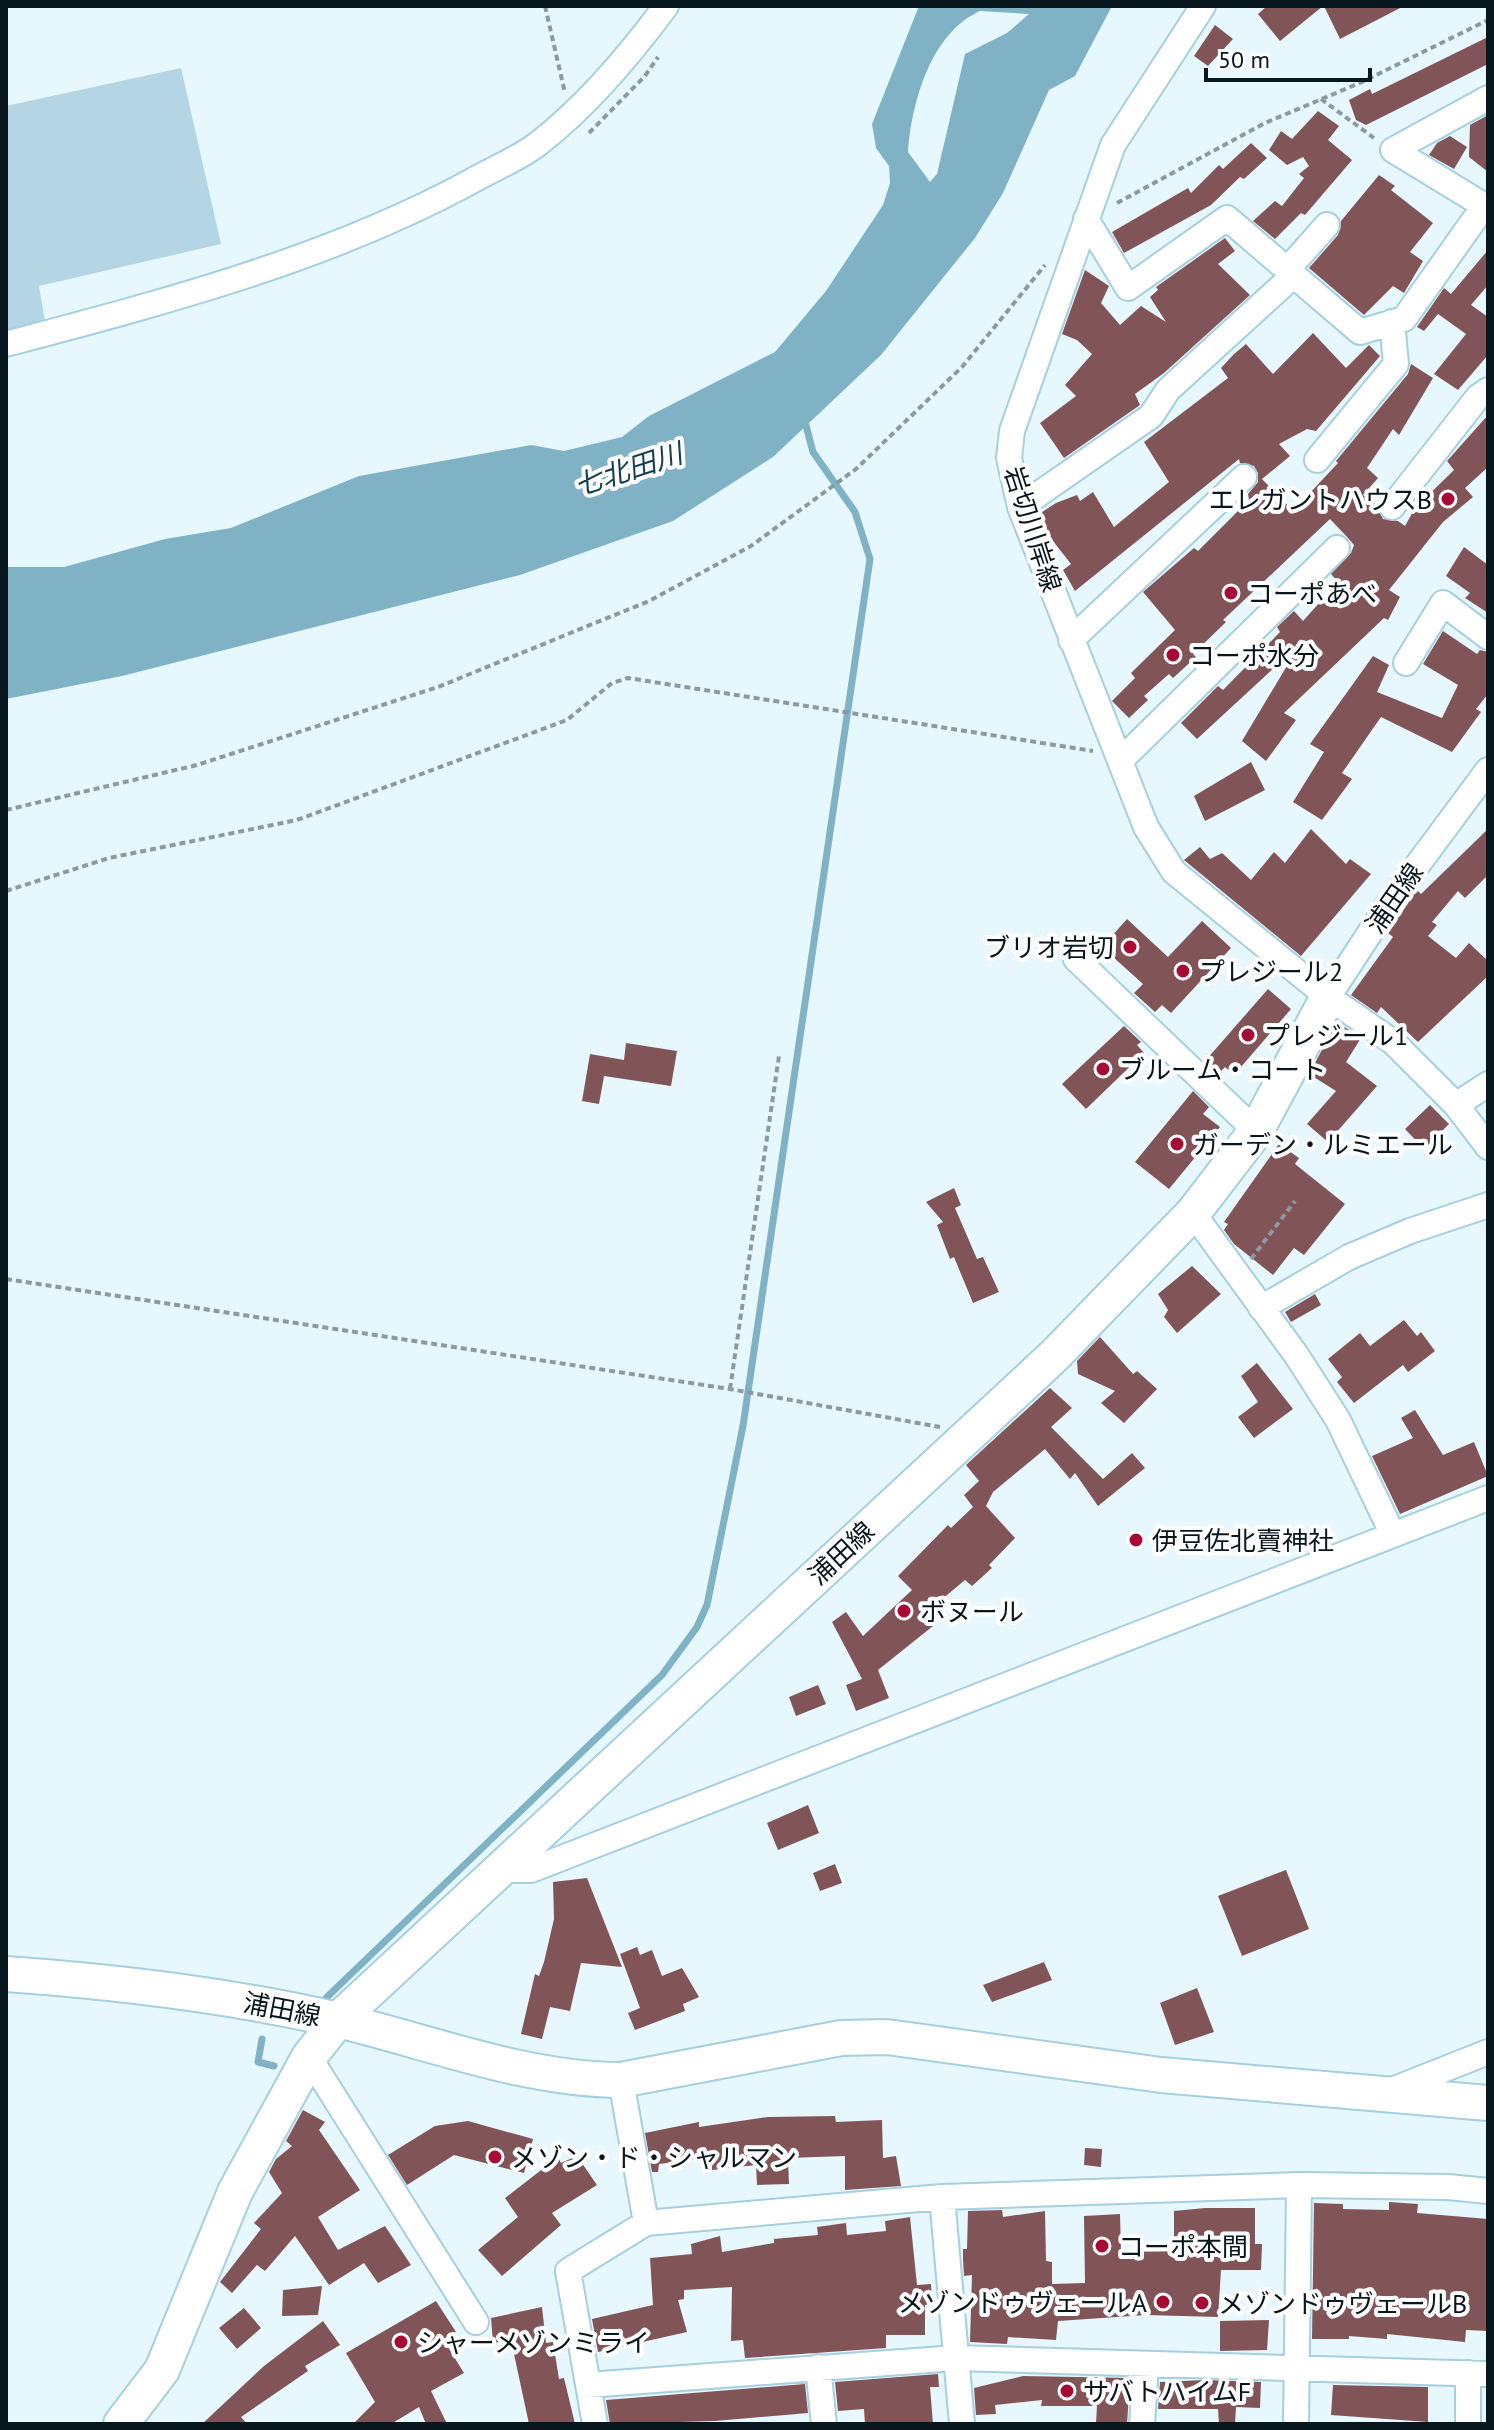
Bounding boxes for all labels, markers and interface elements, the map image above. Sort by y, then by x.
scale bar [1206,32,1370,82]
text: 50 m [1218,44,1270,75]
water label: 七北田川 [569,433,690,504]
street label: 岩切川岸線 [997,462,1069,596]
place label: エレガントハウスB [1209,483,1432,516]
marker: エレガントハウスB [1439,490,1457,508]
place label: コーポあべ [1247,577,1377,610]
marker: コーポあべ [1222,584,1240,602]
place label: コーポ水分 [1189,639,1319,672]
marker: コーポ水分 [1164,646,1182,664]
street label: 浦田線 [1358,857,1430,939]
place label: ブリオ岩切 [984,931,1114,964]
marker: ブリオ岩切 [1121,938,1139,956]
place label: プレジール2 [1199,955,1343,988]
marker: プレジール2 [1174,962,1192,980]
place label: プレジール1 [1264,1019,1408,1052]
marker: プレジール1 [1239,1026,1257,1044]
place label: ブルーム・コート [1119,1053,1326,1086]
marker: ブルーム・コート [1094,1060,1112,1078]
place label: ガーデン・ルミエール [1193,1128,1453,1161]
marker: ガーデン・ルミエール [1168,1135,1186,1153]
street label: 浦田線 [801,1514,881,1592]
place label: 伊豆佐北賣神社 [1152,1524,1334,1557]
marker: 伊豆佐北賣神社 [1127,1531,1145,1549]
place label: ボヌール [920,1595,1024,1628]
marker: ボヌール [895,1602,913,1620]
street label: 浦田線 [241,1985,323,2033]
place label: メゾン・ド・シャルマン [511,2141,797,2174]
marker: メゾン・ド・シャルマン [486,2148,504,2166]
place label: コーポ本間 [1118,2230,1248,2263]
marker: コーポ本間 [1093,2237,1111,2255]
place label: メゾンドゥヴェールA [898,2286,1147,2319]
place label: メゾンドゥヴェールB [1218,2287,1467,2320]
marker: メゾンドゥヴェールA [1154,2293,1172,2311]
marker: メゾンドゥヴェールB [1193,2294,1211,2312]
place label: シャーメゾンミライ [417,2326,650,2359]
marker: シャーメゾンミライ [392,2333,410,2351]
place label: サバトハイムF [1083,2375,1251,2408]
marker: サバトハイムF [1058,2382,1076,2400]

